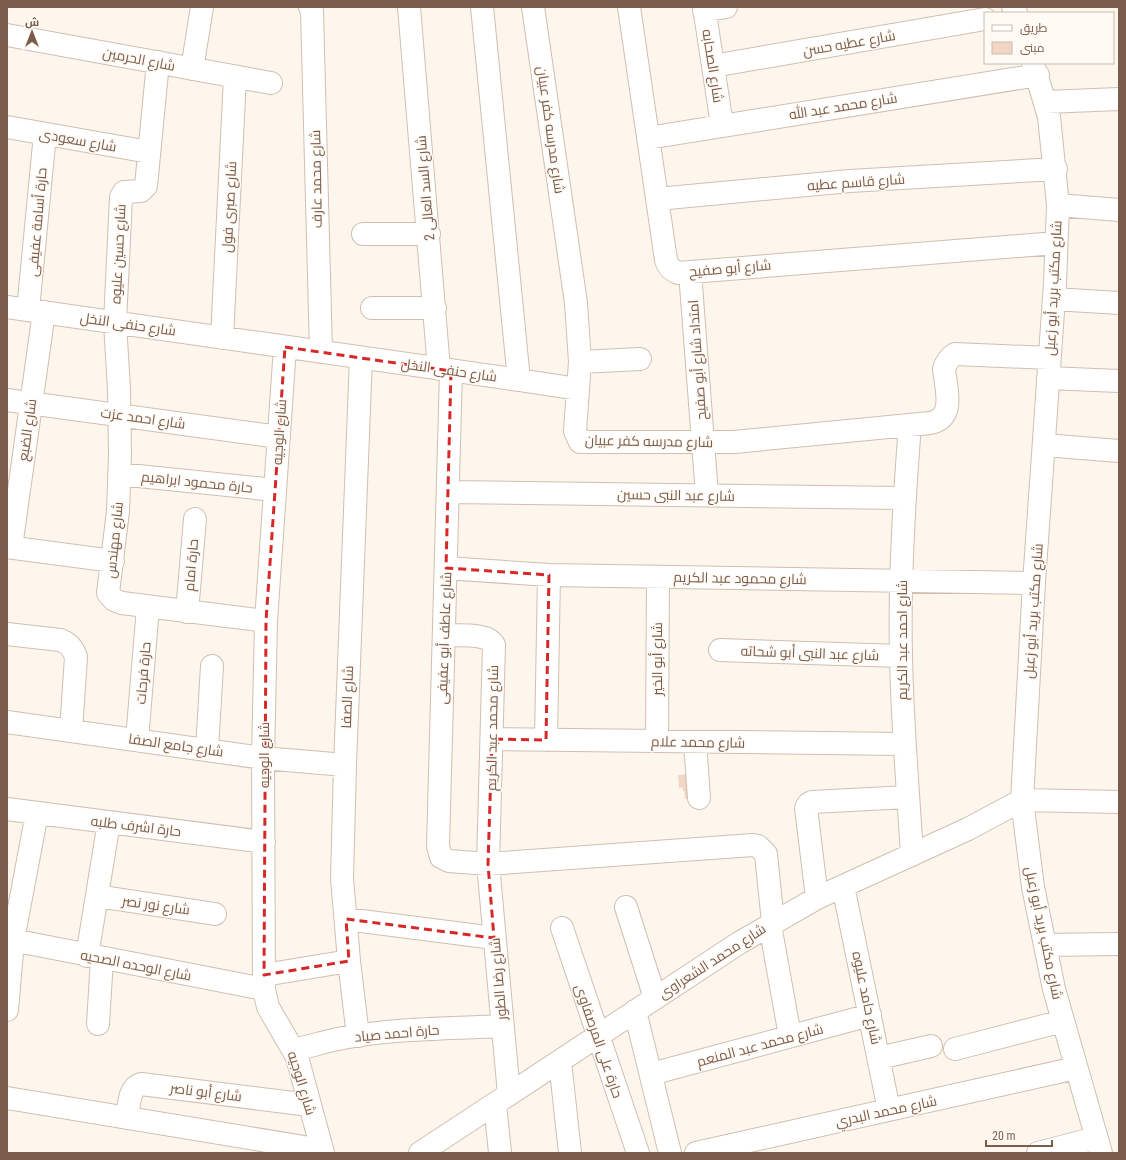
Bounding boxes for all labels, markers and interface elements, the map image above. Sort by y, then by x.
north arrow [12,12,52,52]
legend [984,12,1114,64]
text: ش [25,16,39,29]
text: طريق [1020,21,1048,35]
street label: شارع عطيه حسن [801,27,897,60]
street label: شارع الصحابه [698,28,727,104]
text: مبنى [1020,41,1045,55]
street label: شارع الحرمين [101,44,177,75]
street label: شارع مدرسه كفر عبيان [533,65,568,195]
street label: شارع محمد عبد الله [787,89,899,123]
street label: شارع سعودى [38,125,118,156]
street label: شارع محمد عارف [307,130,326,228]
street label: شارع السد العالى 2 [412,135,439,241]
street label: شارع صبرى فول [219,161,240,253]
street label: حارة أسامة عفيفى [23,167,50,277]
street label: شارع قاسم عطيه [807,171,906,195]
street label: شارع حسين عليوه [107,204,130,305]
street label: شارع مكتب بريد أبو زعبل [1040,220,1066,356]
street label: شارع أبو صفيح [688,255,772,281]
street label: امتداد شارع أبو صفيح [684,299,710,421]
street label: شارع حنفى النخل [79,309,177,340]
street label: شارع حنفى النخل [400,355,498,386]
street label: شارع الضبع [15,398,40,462]
street label: شارع الوجيه [269,399,290,466]
street label: شارع احمد عزت [99,404,186,433]
street label: شارع مدرسه كفر عبيان [585,432,713,451]
street label: حارة محمود ابراهيم [140,468,253,498]
street label: شارع عبد النبى حسين [617,486,735,505]
street label: شارع مهندس [102,501,127,579]
street label: حارة امام [181,538,203,592]
street label: شارع مكتب بريد أبو زعبل [1019,543,1047,679]
street label: شارع محمود عبد الكريم [673,569,807,589]
street label: شارع عاطف أبو عفيفى [433,571,455,705]
street label: شارع احمد عبد الكريم [894,580,912,700]
street label: شارع أبو الخير [648,622,666,697]
street label: حارة فرحات [132,641,154,705]
street label: شارع عبد النبى أبو شحاته [740,642,880,664]
street label: شارع الصفا [338,665,357,729]
street label: شارع محمد عبد الكريم [483,665,503,791]
street label: شارع الوجيه [256,722,273,788]
street label: شارع جامع الصفا [127,730,225,761]
street label: شارع محمد علام [651,733,745,753]
street label: حارة اشرف طلبه [90,813,182,839]
street label: شارع مكتب بريد أبو زعبل [1021,865,1067,1001]
street label: شارع نور نصر [120,892,191,919]
street label: شارع محمد الشعراوى [655,920,769,1002]
street label: شارع رضا الطور [486,937,511,1022]
street label: شارع الوحده الصحيه [79,946,193,985]
street label: شارع حامد عليوه [848,950,885,1046]
street label: حارة على المرصفاوى [572,982,626,1100]
street label: شارع محمد عبد المنعم [695,1020,826,1072]
street label: حارة احمد صياد [354,1021,440,1045]
street label: شارع الوجيه [284,1049,319,1117]
street label: شارع أبو ناصر [168,1079,243,1105]
street label: شارع محمد البدري [834,1092,939,1133]
scale bar [986,1122,1052,1148]
text: 20 m [992,1129,1016,1143]

